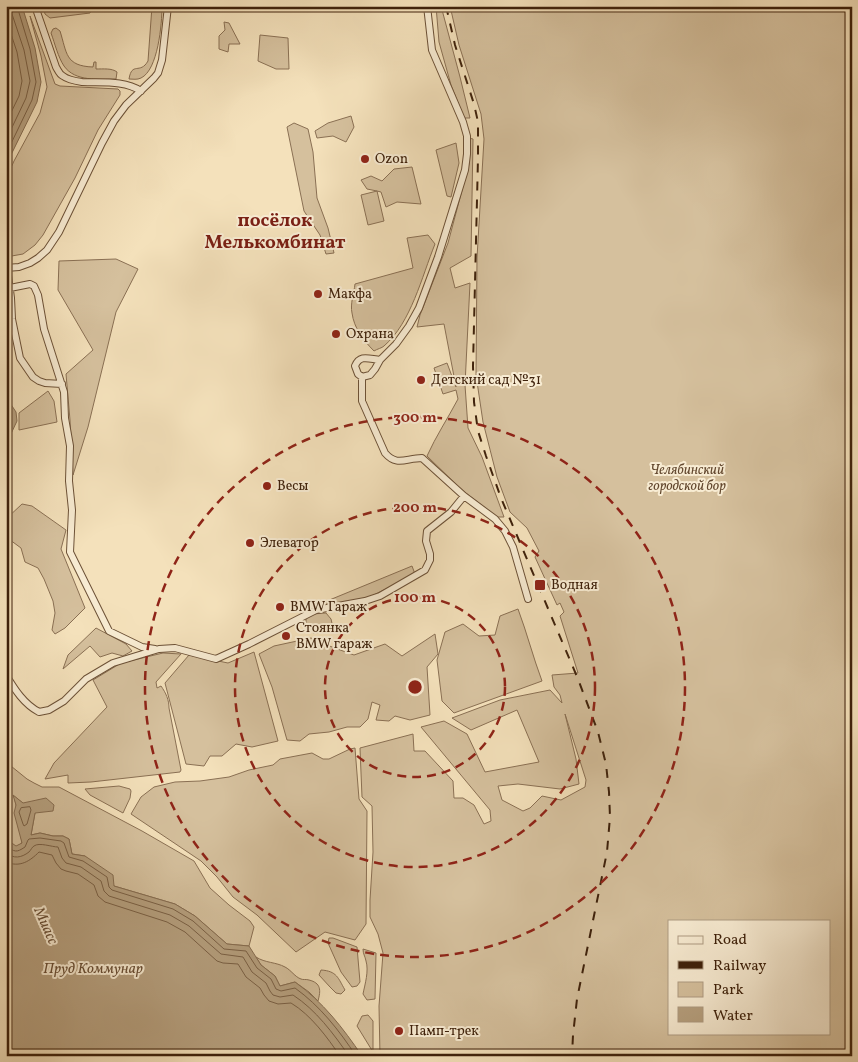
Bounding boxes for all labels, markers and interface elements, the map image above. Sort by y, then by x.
place label: Ozon [375,150,408,169]
marker: Ozon [359,153,371,165]
district label: посёлок Мелькомбинат [205,208,346,256]
place label: Макфа [328,285,372,304]
marker: Макфа [312,288,324,300]
place label: Охрана [346,325,394,344]
marker: Охрана [330,328,342,340]
place label: Детский сад №31 [431,371,541,390]
marker: Детский сад №31 [415,374,427,386]
text: 300 m [393,408,437,429]
park label: Челябинский городской бор [648,461,726,496]
place label: Весы [277,477,309,496]
marker: Весы [261,480,273,492]
text: 200 m [393,498,437,519]
place label: Элеватор [260,534,319,553]
marker: Элеватор [244,537,256,549]
place label: Водная [551,576,598,595]
marker: Водная [533,578,547,592]
text: 100 m [394,588,437,609]
place label: BMW Гараж [290,598,367,617]
marker: BMW Гараж [274,601,286,613]
place label: Стоянка BMW гараж [296,619,372,654]
marker: Стоянка BMW гараж [280,630,292,642]
centre of rings [406,678,424,696]
water label: Миасс [27,903,63,949]
legend [668,920,830,1034]
text: Road [713,930,747,951]
text: Railway [713,956,766,977]
water label: Пруд Коммунар [43,959,143,980]
text: Park [713,980,744,1001]
text: Water [713,1006,753,1027]
place label: Памп-трек [409,1022,479,1041]
marker: Памп-трек [393,1025,405,1037]

